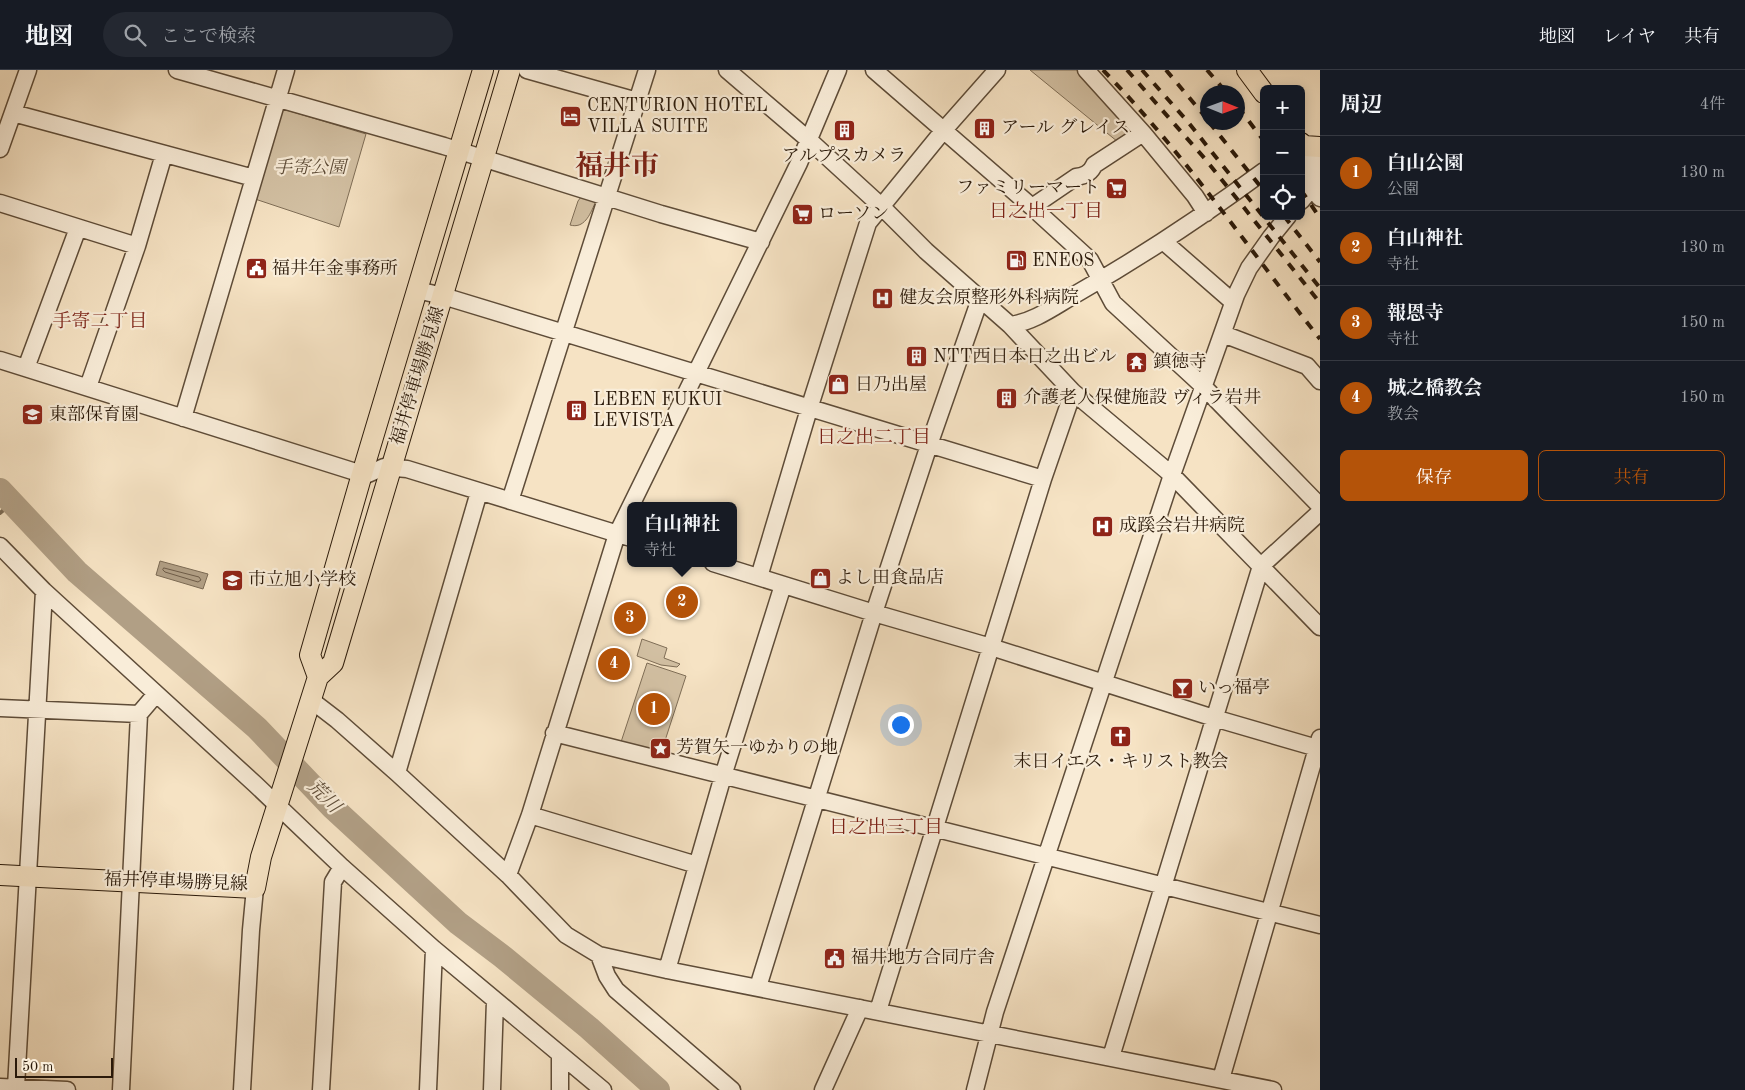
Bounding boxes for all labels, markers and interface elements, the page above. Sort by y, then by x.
search box [103,12,453,57]
icon: search [121,21,149,49]
text: 地図 [25,26,73,50]
text: ここで検索 [161,28,256,47]
text: 地図 [1539,28,1575,46]
text: レイヤ [1603,28,1656,46]
text: 共有 [1684,28,1720,46]
north arrow [1200,85,1245,130]
map controls [1260,85,1305,220]
button: + [1260,85,1305,130]
text: 周辺 [1340,95,1382,116]
place label: CENTURION HOTEL VILLA SUITE [587,97,768,136]
text: 4件 [1700,97,1725,113]
hotel icon: CENTURION HOTEL VILLA SUITE [559,104,583,128]
building icon: アール グレイス [973,116,997,140]
place label: アール グレイス [1001,118,1130,137]
building icon: アルプスカメラ [832,119,856,143]
button: − [1260,130,1305,175]
place label: アルプスカメラ [782,146,906,165]
district label: 福井市 [575,151,659,182]
text: 白山公園 [1387,155,1463,174]
park label: 手寄公園 [274,157,349,177]
text: 1 [1351,165,1361,181]
text: 130 m [1680,165,1725,181]
button: locate [1260,175,1305,220]
supermarket icon: ファミリーマート [1104,176,1128,200]
place label: ファミリーマート [956,179,1100,197]
text: 公園 [1387,182,1419,198]
district label: 日之出一丁目 [989,201,1103,222]
supermarket icon: ローソン [790,202,814,226]
place label: ローソン [818,205,889,223]
text: 白山神社 [1387,230,1463,249]
text: 2 [1351,240,1361,256]
text: 130 m [1680,240,1725,256]
fuel station icon: ENEOS [1004,249,1028,273]
place label: ENEOS [1032,252,1094,270]
public building icon: 福井年金事務所 [244,257,268,281]
text: 寺社 [1387,257,1419,273]
place label: 福井年金事務所 [272,258,398,278]
hospital icon: 健友会原整形外科病院 [871,286,895,310]
place label: 健友会原整形外科病院 [899,287,1079,307]
street label: 福井停車場勝見線 [386,304,448,447]
text: 報恩寺 [1387,305,1444,324]
district label: 手寄二丁目 [52,311,148,332]
text: 3 [1351,315,1361,331]
text: 150 m [1680,315,1725,331]
text: 寺社 [1387,332,1419,348]
building icon: NTT西日本日之出ビル [905,345,929,369]
place label: NTT西日本日之出ビル [933,346,1117,366]
temple icon: 鎮徳寺 [1125,350,1149,374]
place label: 鎮徳寺 [1153,351,1207,371]
shop icon: 日乃出屋 [827,373,851,397]
place label: 日乃出屋 [855,375,927,394]
text: 城之橋教会 [1387,380,1482,399]
building icon: 介護老人保健施設 ヴィラ岩井 [995,386,1019,410]
place label: 介護老人保健施設 ヴィラ岩井 [1023,387,1261,407]
text: 4 [1351,390,1361,406]
text: 150 m [1680,390,1725,406]
place label: LEBEN FUKUI LEVISTA [593,391,722,430]
building icon: LEBEN FUKUI LEVISTA [565,398,589,422]
school or university icon: 東部保育園 [21,403,45,427]
place label: 東部保育園 [49,404,139,424]
text: 教会 [1387,407,1419,423]
district label: 日之出二丁目 [817,427,931,448]
button: 保存 [1340,450,1528,501]
button: 共有 [1538,450,1725,501]
popup [627,502,737,567]
hospital icon: 成蹊会岩井病院 [1091,514,1115,538]
place label: 成蹊会岩井病院 [1119,515,1245,535]
text: 白山神社 [644,516,720,535]
text: 寺社 [644,543,676,559]
shop icon: よし田食品店 [808,566,832,590]
place label: よし田食品店 [836,567,944,587]
school or university icon: 市立旭小学校 [220,568,244,592]
place label: 市立旭小学校 [248,569,356,589]
pin: 2 [666,583,698,621]
pin: 3 [614,599,646,637]
pin: 4 [598,645,630,683]
bar icon: いっ福亭 [1170,676,1194,700]
place label: いっ福亭 [1198,677,1270,697]
pin: 1 [638,690,670,728]
your location [888,712,914,738]
church icon: 末日イエス・キリスト教会 [1109,725,1133,749]
place icon: 芳賀矢一ゆかりの地 [648,736,672,760]
place label: 芳賀矢一ゆかりの地 [676,737,838,757]
place label: 末日イエス・キリスト教会 [1014,751,1228,771]
water label: 荒川 [303,775,346,819]
district label: 日之出三丁目 [829,817,943,838]
street label: 福井停車場勝見線 [104,868,248,894]
public building icon: 福井地方合同庁舎 [823,946,847,970]
place label: 福井地方合同庁舎 [851,947,995,967]
scale bar [15,1055,112,1078]
text: 50 m [22,1060,53,1074]

